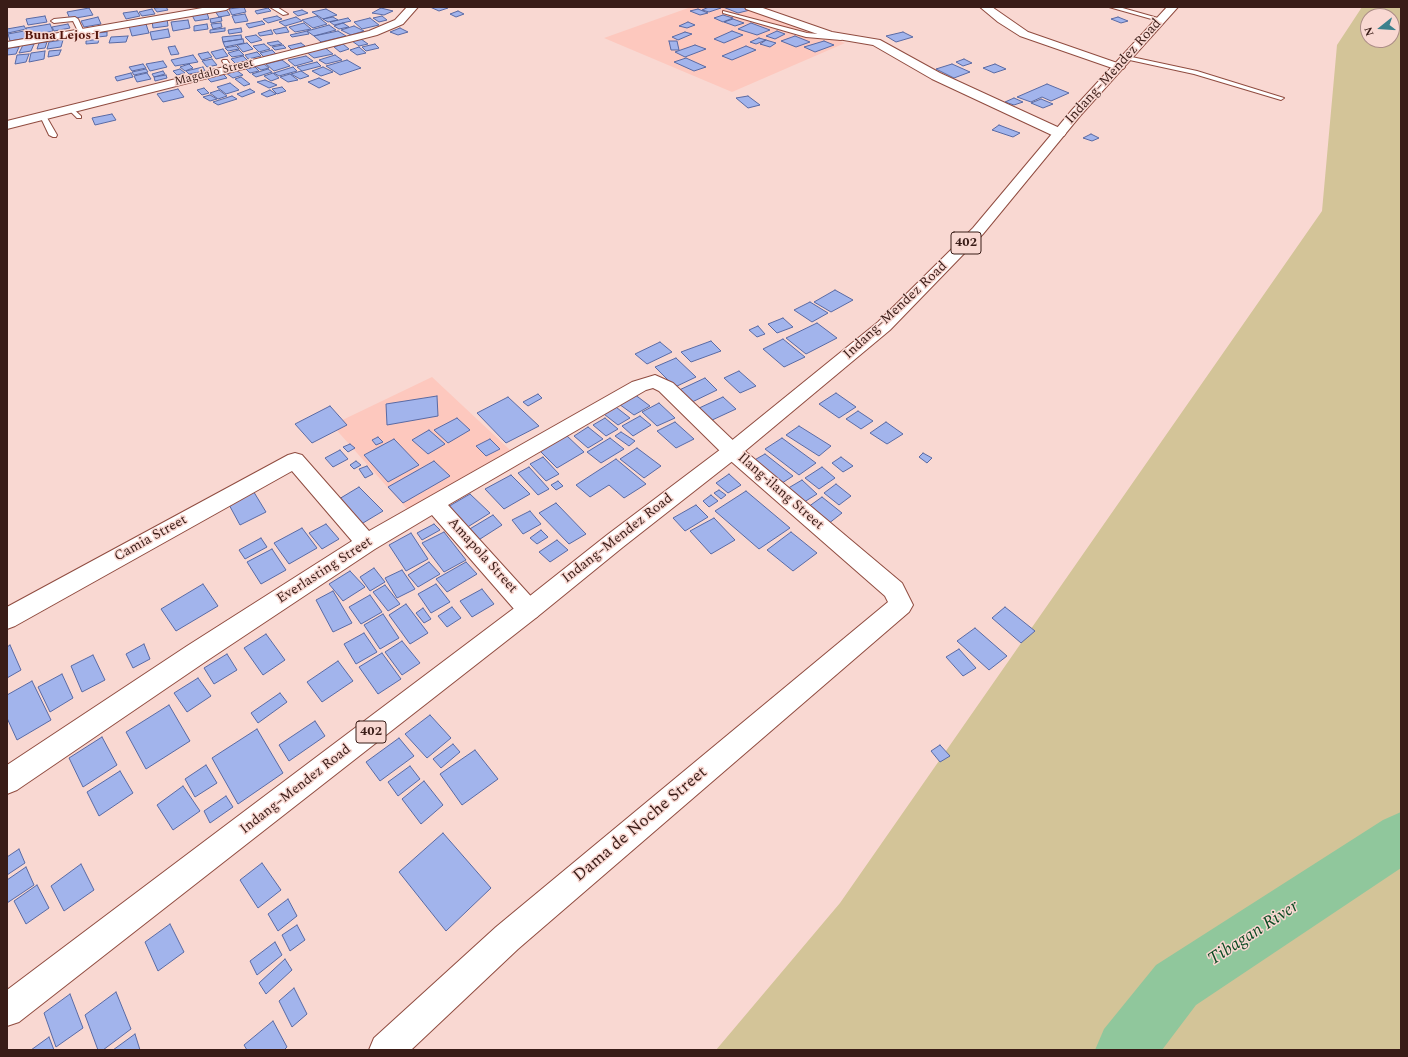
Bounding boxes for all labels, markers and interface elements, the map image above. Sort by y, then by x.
north arrow [1360,8,1400,48]
street label: Indang–Mendez Road [1062,16,1166,128]
text: N [1360,25,1378,38]
district label: Buna Lejos I [24,28,100,44]
street label: Magdalo Street [173,56,255,90]
road number: 402 [951,232,981,254]
street label: Indang–Mendez Road [841,259,951,363]
street label: Ilang-ilang Street [734,450,826,534]
street label: Indang–Mendez Road [559,491,677,587]
street label: Camia Street [112,512,190,566]
street label: Amapola Street [444,515,520,597]
street label: Everlasting Street [274,534,376,608]
road number: 402 [356,721,386,743]
street label: Indang–Mendez Road [237,742,355,838]
street label: Dama de Noche Street [570,763,712,887]
water label: Tibagan River [1205,897,1303,971]

